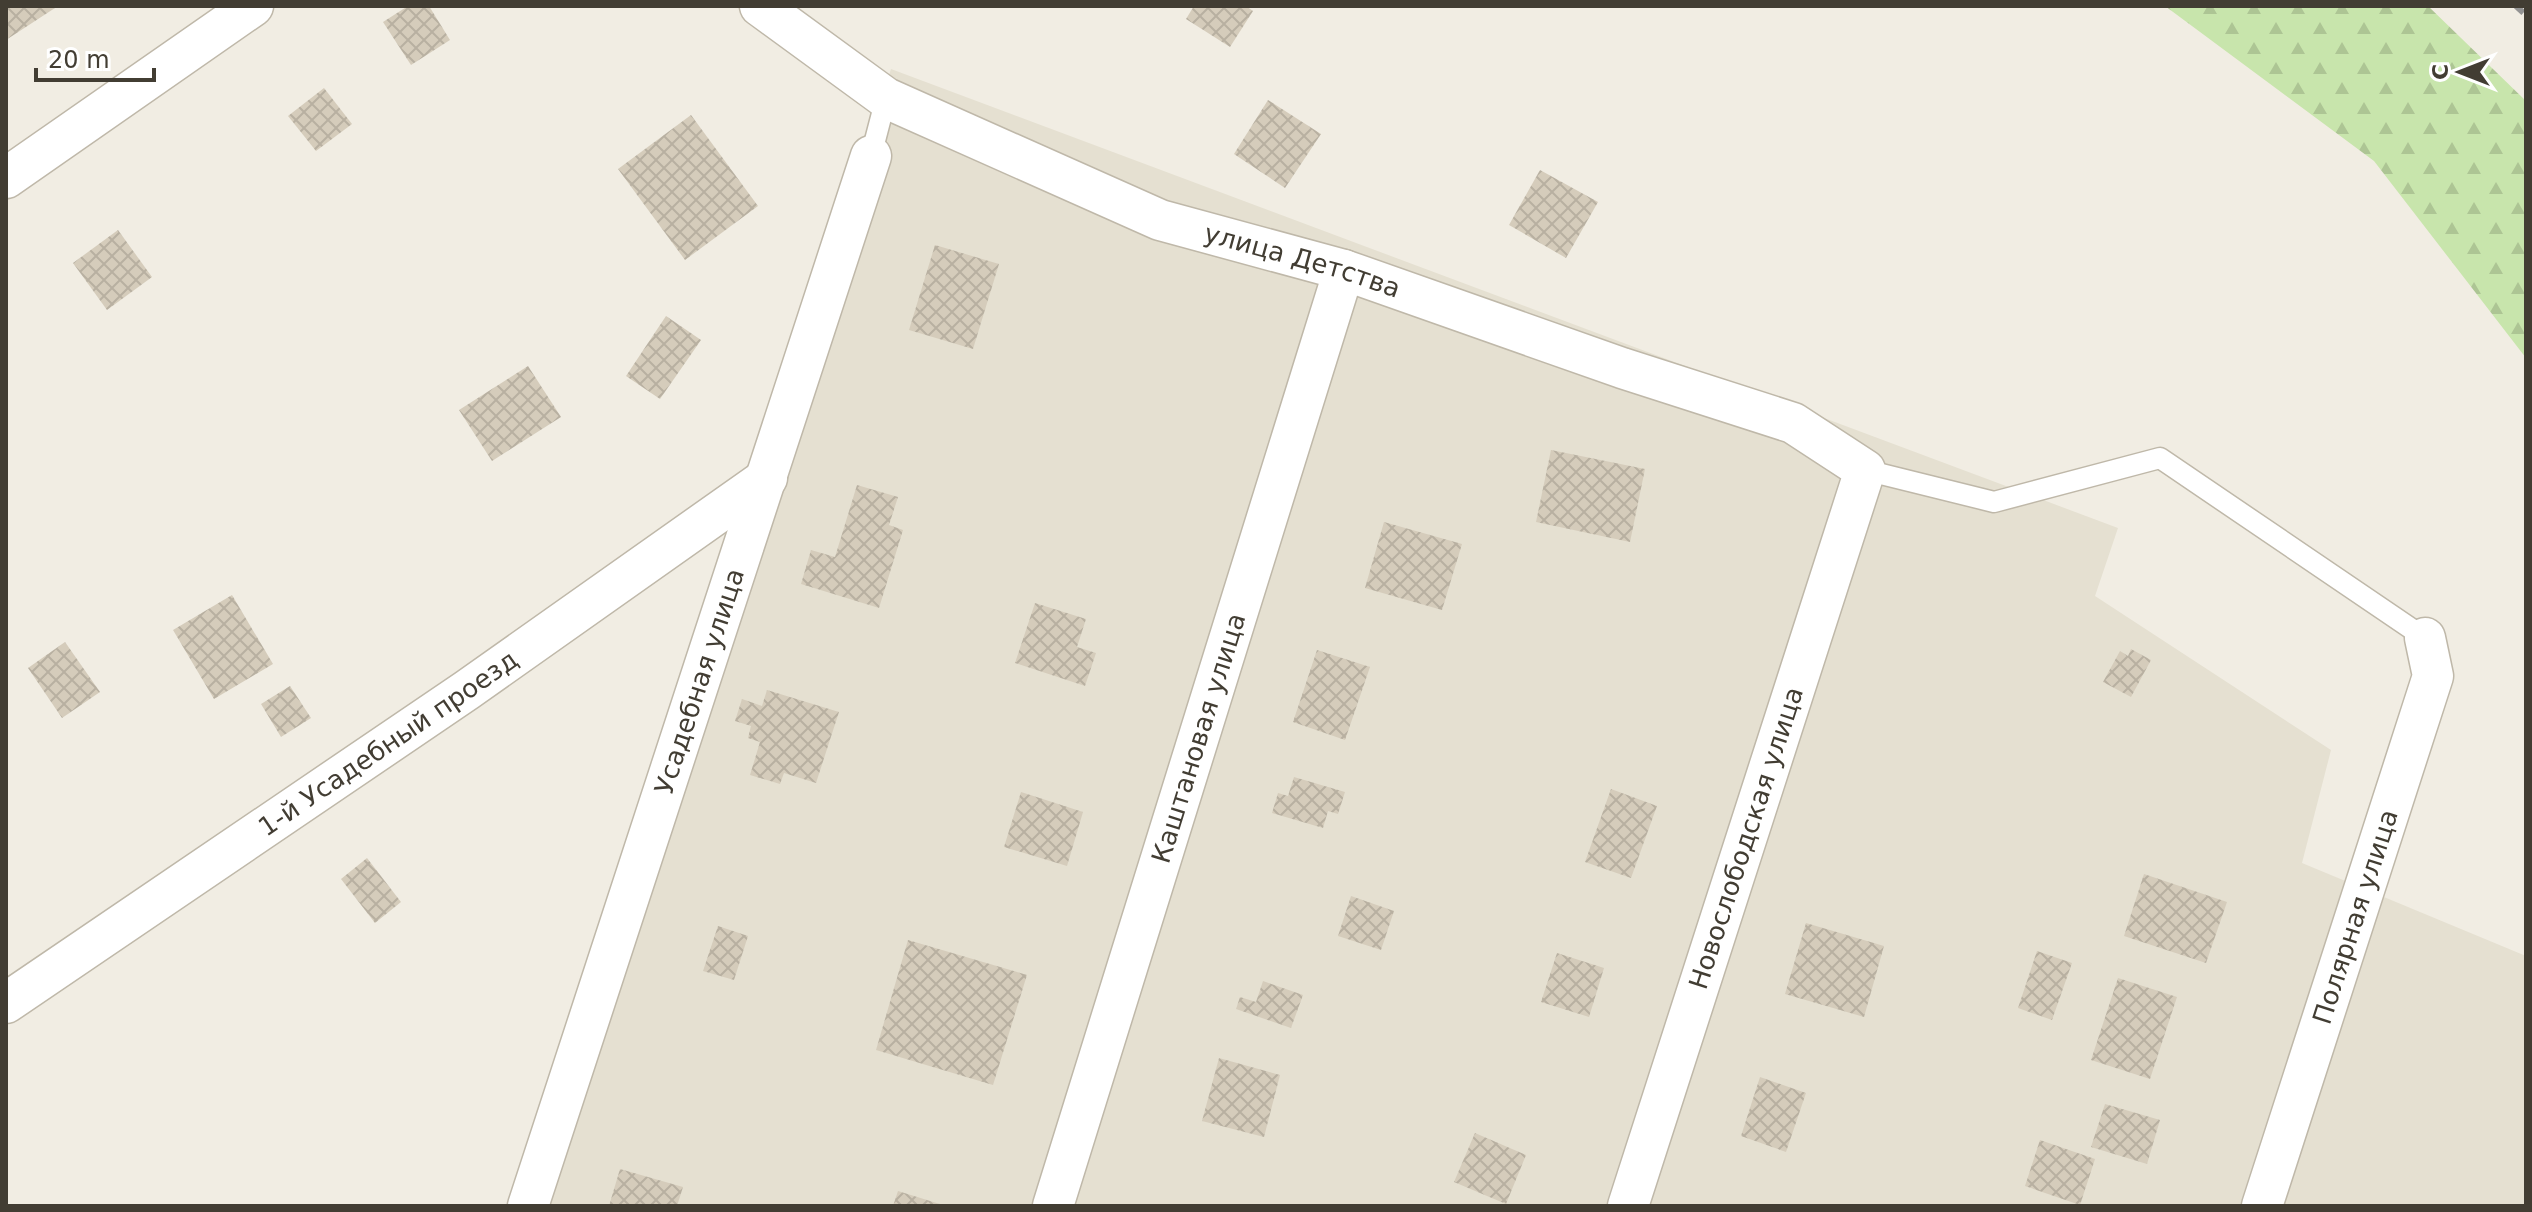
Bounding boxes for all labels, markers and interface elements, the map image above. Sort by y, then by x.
scale bar [36,32,154,82]
north arrow [2420,32,2500,112]
text: 20 m [48,46,110,74]
text: С [2428,64,2453,80]
street label: улица Детства [1201,218,1405,304]
street label: Усадебная улица [649,565,750,798]
street label: Каштановая улица [1146,610,1251,867]
street label: 1-й Усадебный проезд [253,644,523,842]
street label: Новослободская улица [1683,683,1809,993]
street label: Полярная улица [2307,806,2404,1028]

